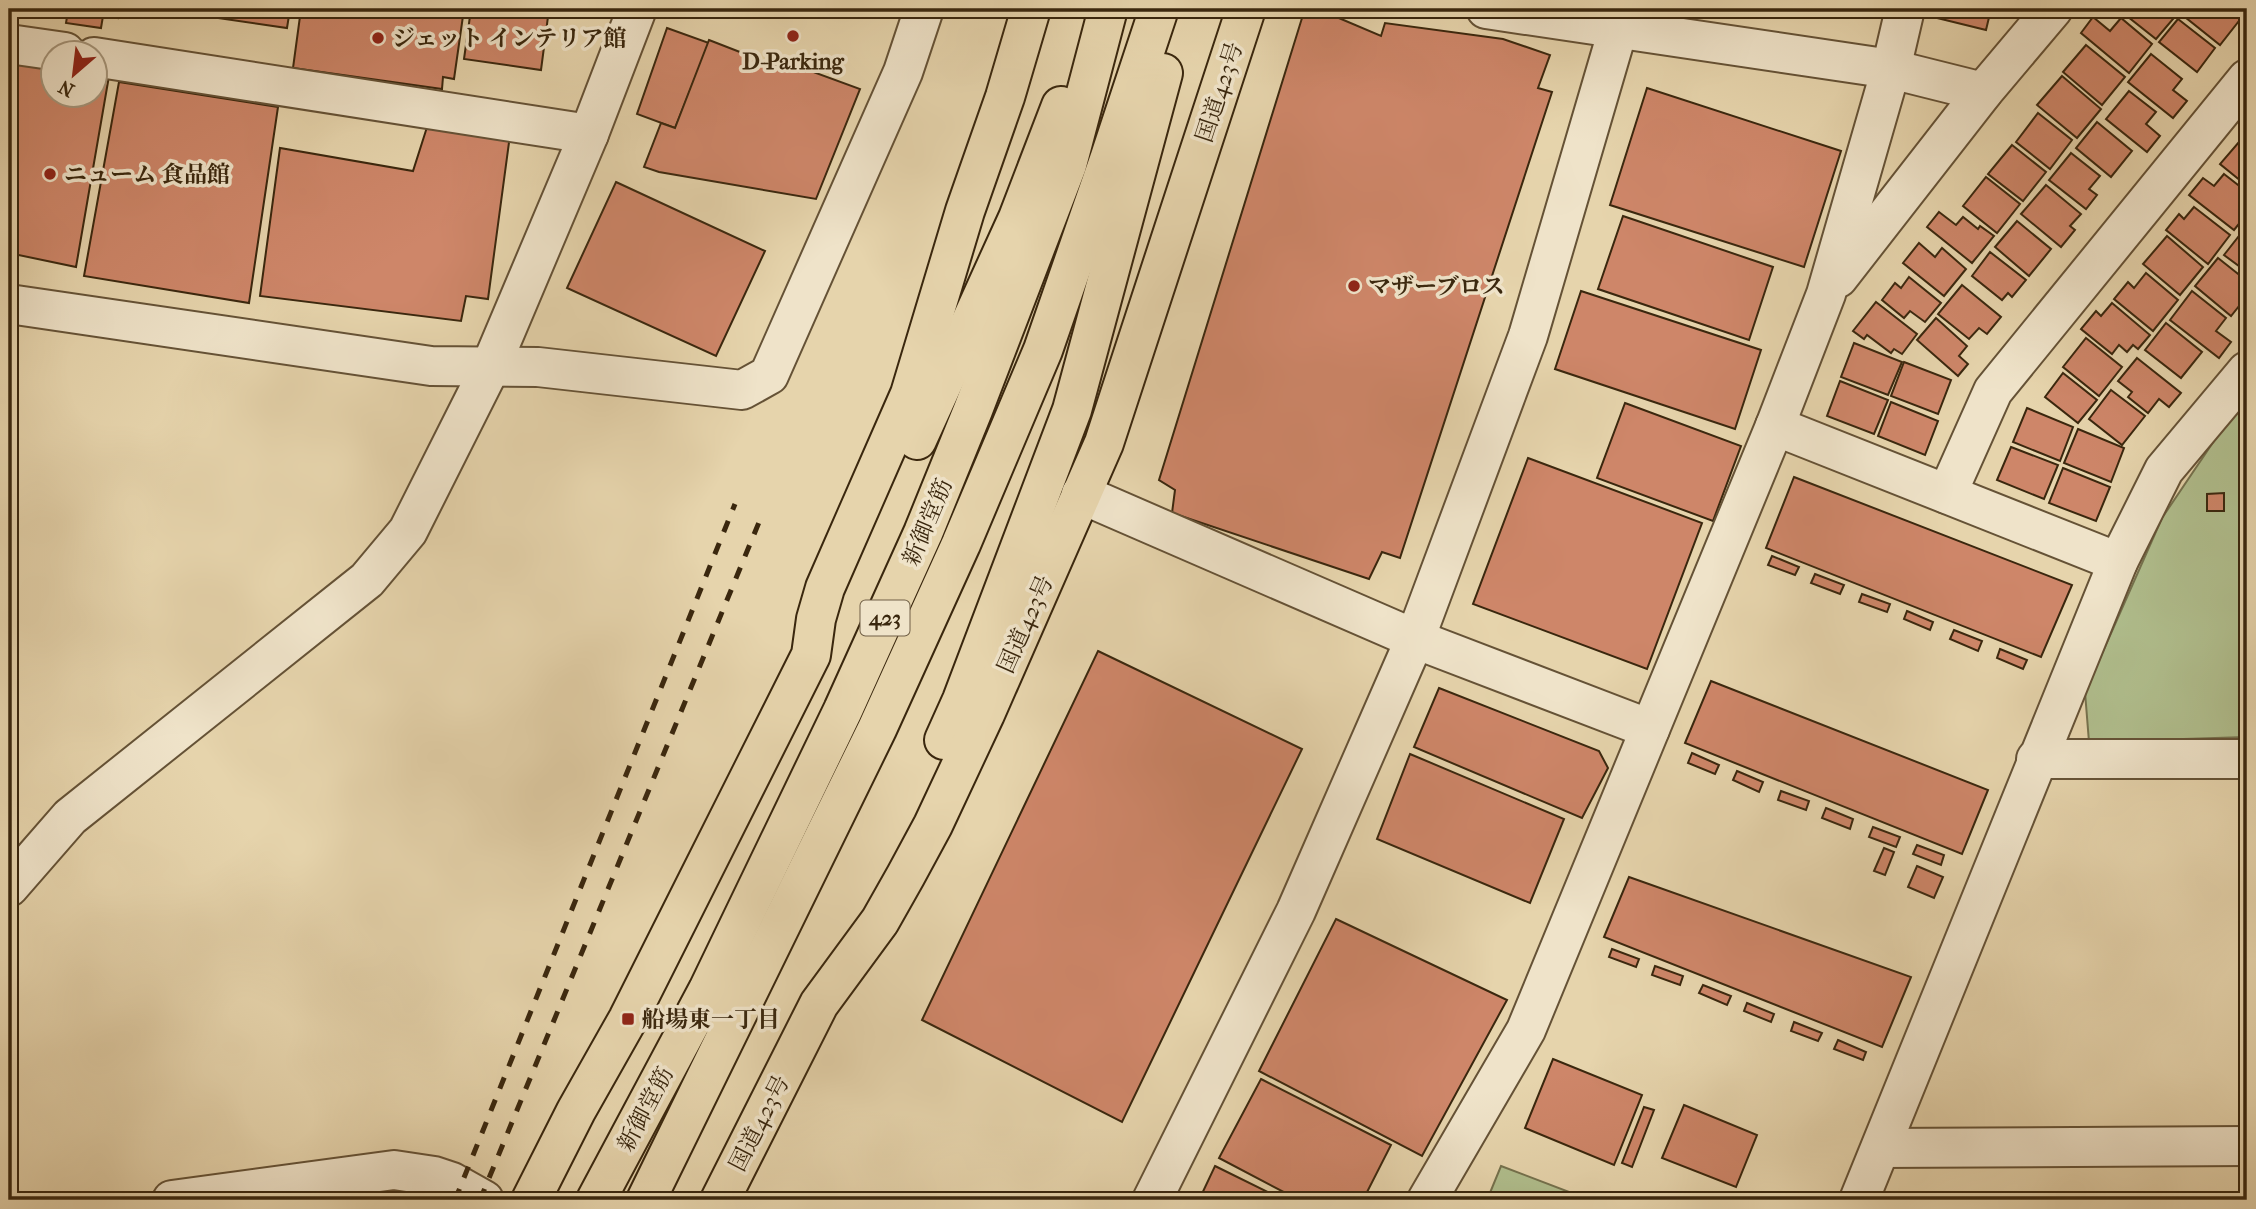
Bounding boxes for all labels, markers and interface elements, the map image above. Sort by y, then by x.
place label: ジェット インテリア館 [392,25,626,52]
marker: D-Parking [785,28,801,44]
marker: ジェット インテリア館 [370,30,386,46]
north arrow [38,38,108,108]
street label: 国道423号 [1191,39,1248,146]
place label: D-Parking [742,48,845,75]
text: N [54,75,78,101]
place label: ニューム 食品館 [64,161,230,188]
marker: ニューム 食品館 [42,166,58,182]
place label: マザーブロス [1368,273,1505,300]
marker: マザーブロス [1346,278,1362,294]
street label: 新御堂筋 [897,475,958,570]
street label: 国道423号 [992,571,1059,677]
road number: 423 [860,600,910,636]
place label: 船場東一丁目 [642,1006,780,1033]
marker: 船場東一丁目 [620,1011,636,1027]
street label: 新御堂筋 [612,1062,679,1156]
street label: 国道423号 [724,1071,795,1176]

